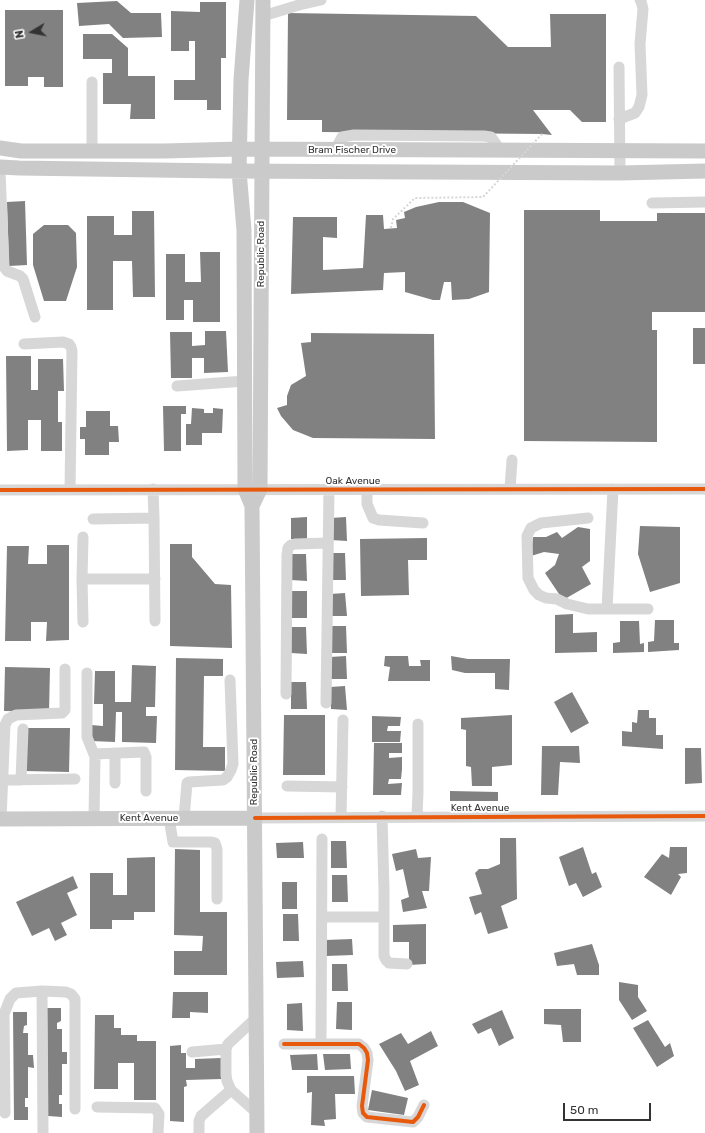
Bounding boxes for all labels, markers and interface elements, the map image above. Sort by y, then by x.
north arrow [12,12,52,52]
text: N [13,29,27,39]
street label: Bram Fischer Drive [308,144,396,156]
street label: Republic Road [255,221,267,287]
street label: Oak Avenue [326,475,380,487]
street label: Republic Road [248,739,260,805]
street label: Kent Avenue [451,802,509,814]
street label: Kent Avenue [120,812,178,824]
scale bar [565,1095,653,1121]
text: 50 m [570,1103,598,1117]

